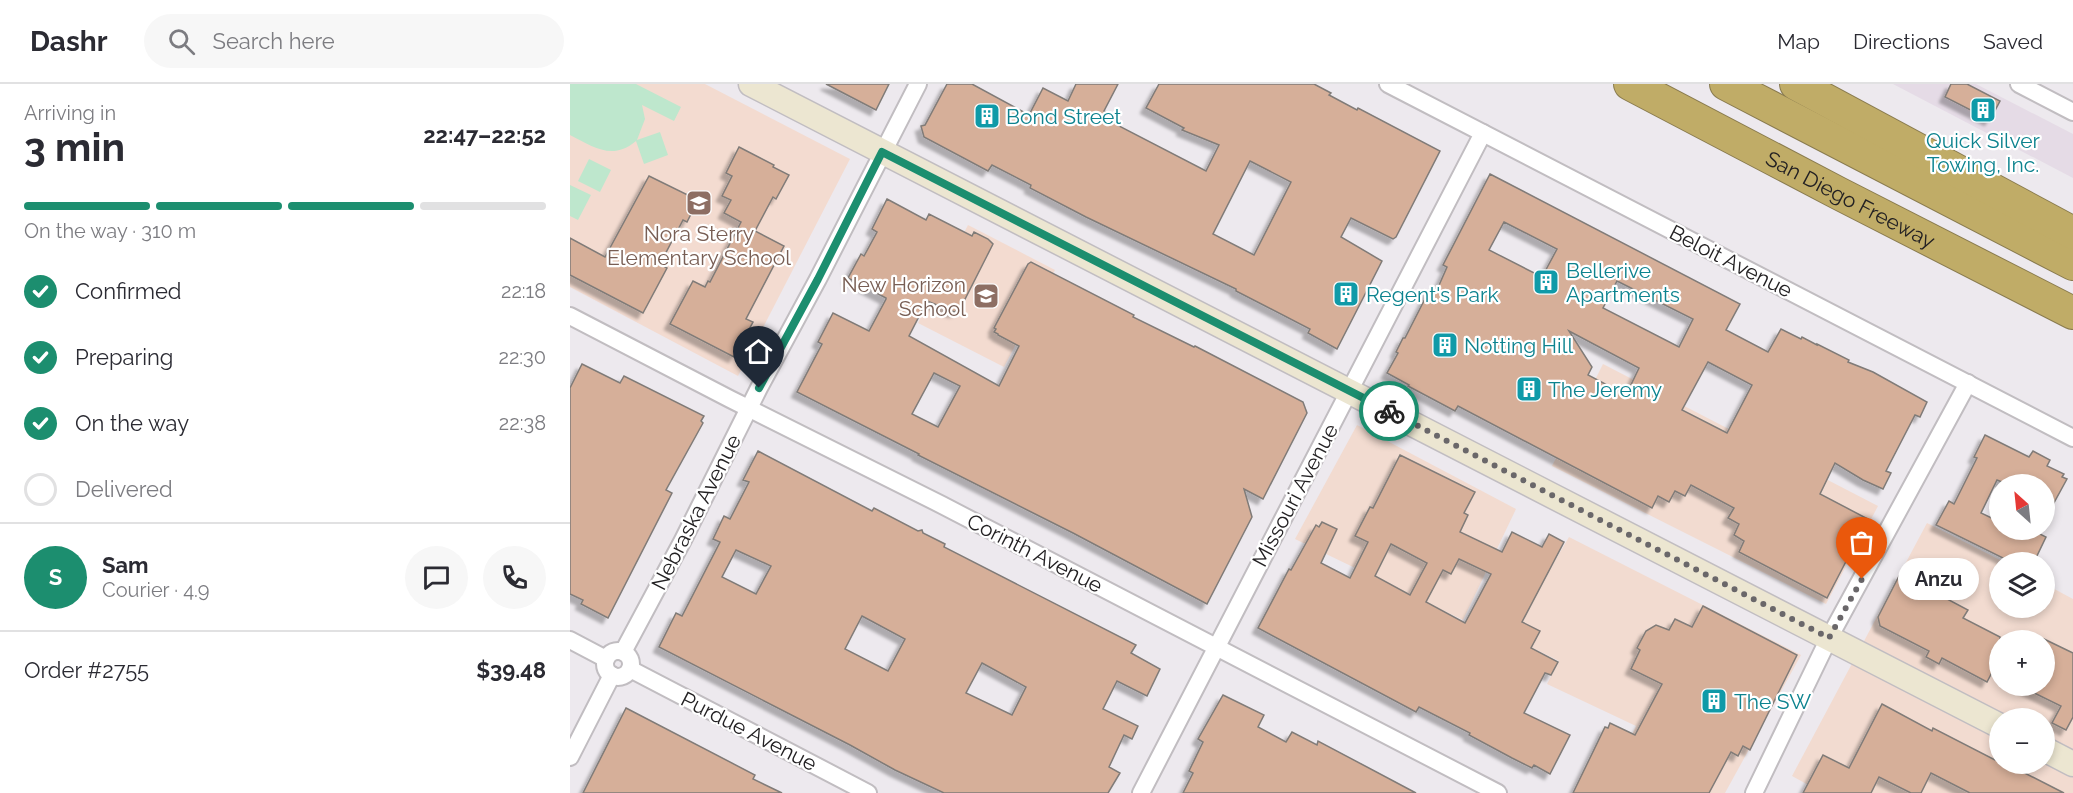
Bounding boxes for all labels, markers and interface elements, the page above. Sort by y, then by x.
search box [144,14,564,68]
text: Dashr [30,25,108,58]
icon: search [165,25,198,58]
text: Search here [213,28,335,54]
text: Map [1777,29,1820,54]
text: Directions [1853,29,1950,54]
text: Saved [1983,29,2043,54]
building icon: Quick Silver Towing, Inc. [1968,95,1998,125]
text: Arriving in [24,101,116,125]
building icon: Bond Street [972,101,1002,131]
place label: Bond Street [1006,104,1121,129]
text: 22:47–22:52 [423,122,546,148]
text: 3 min [24,124,125,170]
place label: Quick Silver Towing, Inc. [1926,128,2041,177]
street label: San Diego Freeway [1762,145,1940,253]
school or university icon: Nora Sterry Elementary School [684,188,714,218]
text: On the way · 310 m [24,219,196,243]
street label: Beloit Avenue [1665,219,1797,303]
place label: Nora Sterry Elementary School [607,221,791,270]
place label: Bellerive Apartments [1566,258,1680,307]
building icon: Bellerive Apartments [1531,267,1561,297]
place label: New Horizon School [841,272,966,321]
icon: check [24,275,57,308]
text: Confirmed [75,278,182,304]
text: 22:18 [501,279,546,303]
building icon: Regent's Park [1331,279,1361,309]
school or university icon: New Horizon School [971,281,1001,311]
place label: Regent's Park [1366,282,1499,307]
pin [733,326,784,388]
building icon: Notting Hill [1430,330,1460,360]
place label: Notting Hill [1464,333,1573,358]
icon: home [742,335,775,368]
icon: check [24,341,57,374]
text: Preparing [75,344,173,370]
text: 22:30 [498,345,546,369]
building icon: The Jeremy [1514,374,1544,404]
place label: The Jeremy [1548,377,1662,402]
courier [1359,381,1419,441]
icon: bike [1373,395,1406,428]
icon: check [24,407,57,440]
text: On the way [75,410,189,436]
text: 22:38 [499,411,546,435]
street label: Missouri Avenue [1247,419,1343,571]
street label: Nebraska Avenue [646,430,746,594]
north arrow [1989,474,2055,540]
map controls [1989,474,2055,774]
text: Delivered [75,476,173,502]
street label: Corinth Avenue [963,508,1107,598]
pin [1836,517,1887,579]
icon: bag [1845,526,1878,559]
button: chat [405,546,468,609]
button: phone [483,546,546,609]
text: Sam [102,552,149,578]
button: layers [1989,552,2055,618]
callout: Anzu [1898,558,1979,600]
text: S [49,564,62,590]
text: Anzu [1915,567,1962,591]
text: Courier · 4.9 [102,578,210,602]
button: + [1989,630,2055,696]
text: Order #2755 [24,657,149,683]
text: $39.48 [476,657,546,683]
street label: Purdue Avenue [677,686,821,776]
building icon: The SW [1699,686,1729,716]
place label: The SW [1734,689,1811,714]
button: − [1989,708,2055,774]

